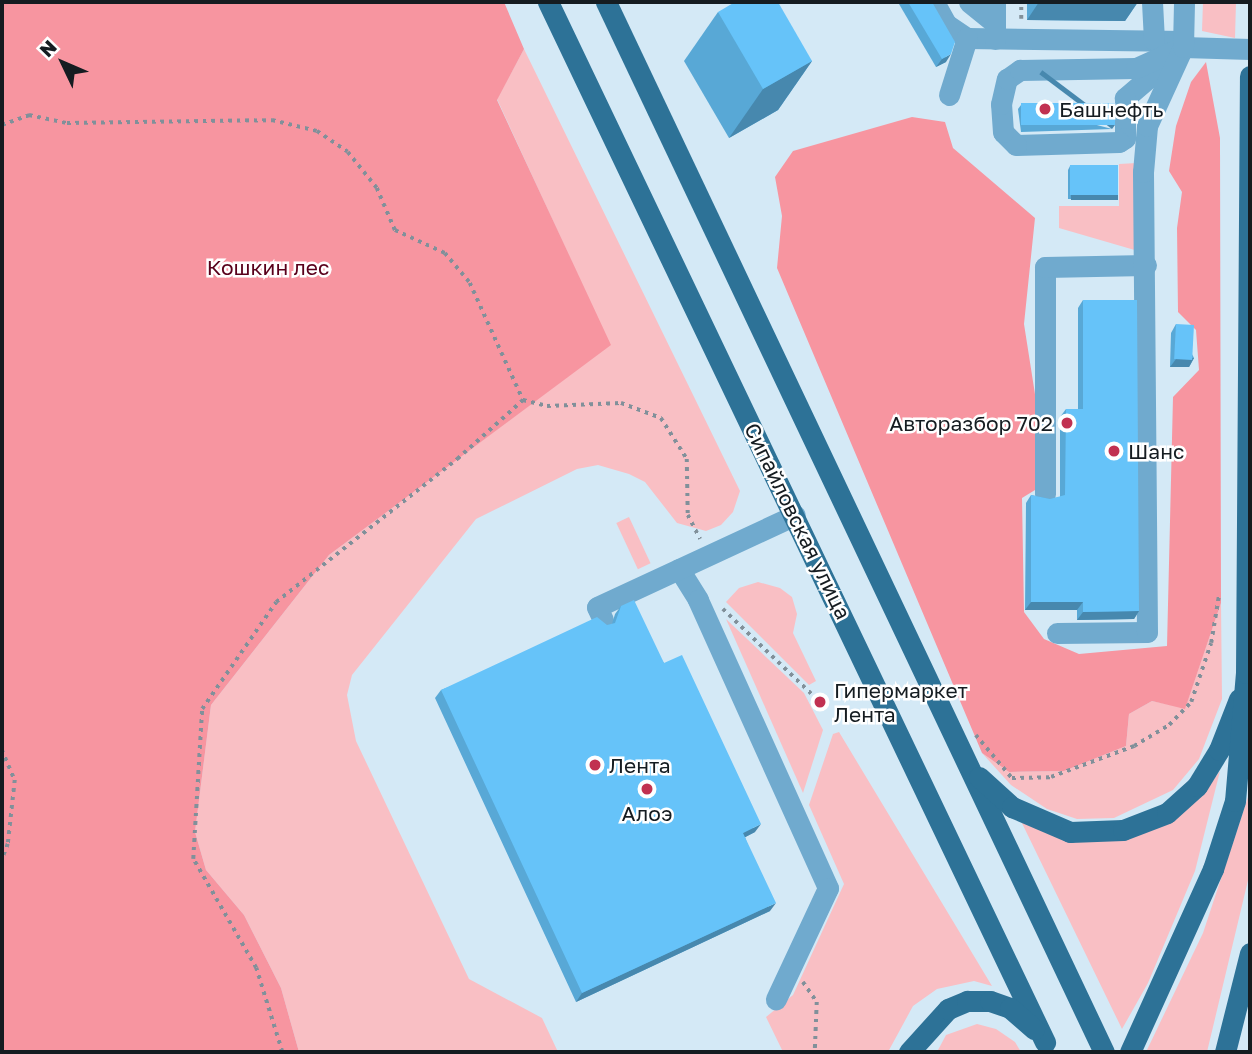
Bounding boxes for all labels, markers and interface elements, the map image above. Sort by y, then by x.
north arrow [28,28,98,98]
text: N [34,35,61,61]
place label: Башнефть [1059,96,1163,122]
marker: Башнефть [1037,101,1053,117]
park label: Кошкин лес [207,254,329,280]
place label: Авторазбор 702 [889,410,1053,436]
marker: Авторазбор 702 [1059,415,1075,431]
street label: Сипайловская улица [740,419,856,623]
place label: Шанс [1128,438,1184,464]
marker: Шанс [1106,443,1122,459]
place label: Гипермаркет Лента [834,677,968,727]
marker: Гипермаркет Лента [812,694,828,710]
place label: Лента [609,752,671,778]
marker: Лента [587,757,603,773]
marker: Алоэ [639,781,655,797]
place label: Алоэ [622,800,672,826]

